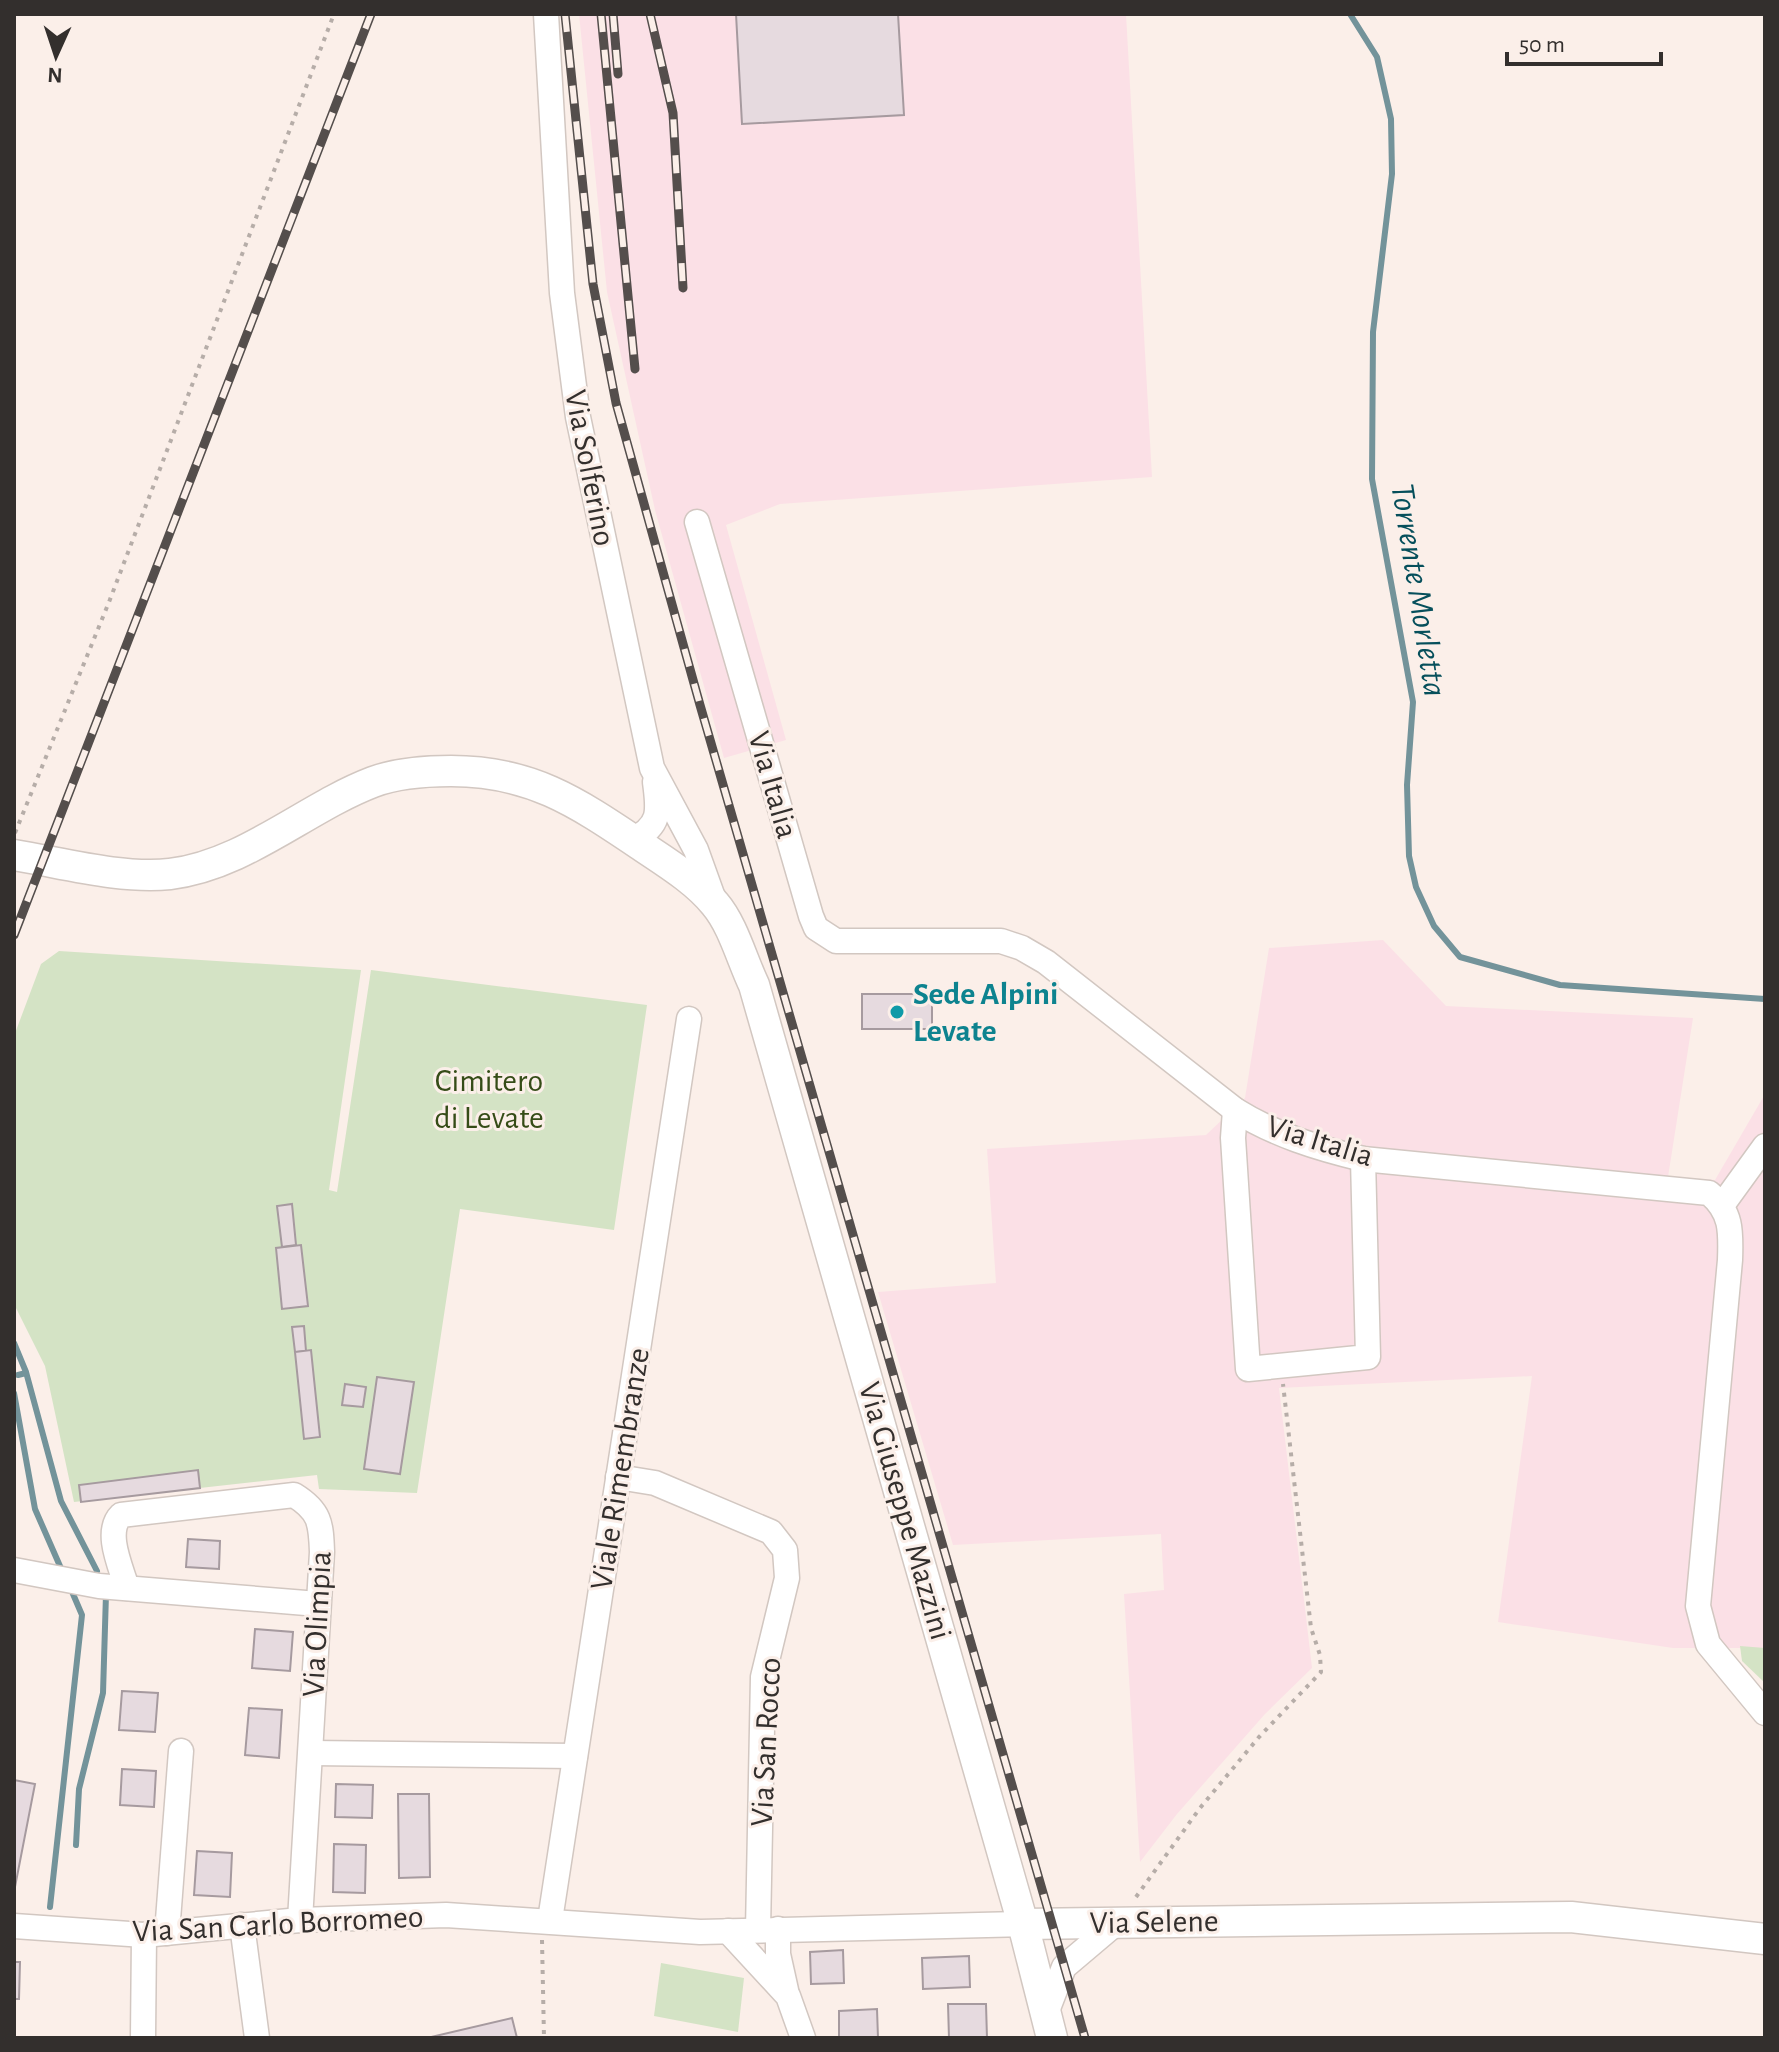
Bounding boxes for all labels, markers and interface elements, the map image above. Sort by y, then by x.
north arrow [16,16,96,96]
scale bar [1507,16,1661,66]
text: 50 m [1519,33,1565,57]
text: N [47,64,63,86]
street label: Via Solferino [559,387,621,549]
water label: Torrente Morletta [1384,481,1452,699]
street label: Via Italia [743,728,803,842]
place label: Sede Alpini Levate [913,978,1058,1047]
marker: Sede Alpini Levate [888,1003,906,1021]
park label: Cimitero di Levate [434,1065,544,1134]
street label: Via Italia [1263,1110,1377,1172]
street label: Viale Rimembranze [585,1346,655,1592]
street label: Via Giuseppe Mazzini [853,1379,957,1643]
street label: Via Olimpia [297,1550,337,1698]
street label: Via San Rocco [746,1657,786,1827]
street label: Via San Carlo Borromeo [132,1900,424,1948]
street label: Via Selene [1089,1905,1219,1939]

